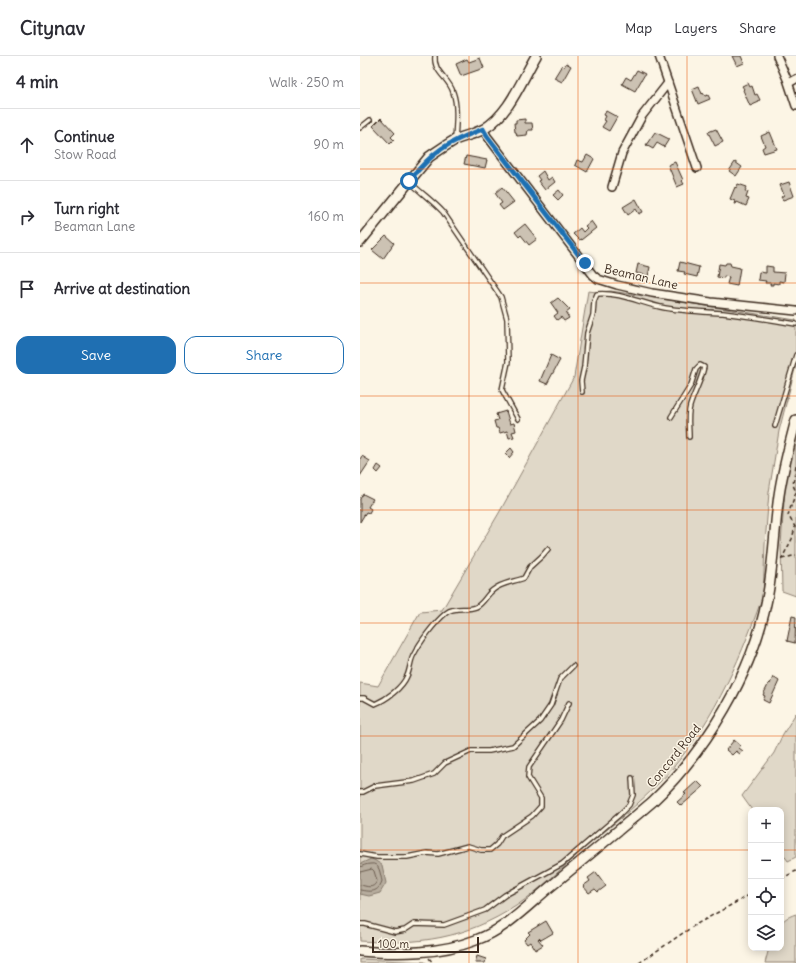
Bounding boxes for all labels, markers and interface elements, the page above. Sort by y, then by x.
text: Citynav [20,16,85,40]
text: Map [625,19,652,37]
text: Layers [674,19,717,37]
text: Share [739,19,776,37]
text: 4 min [16,71,58,93]
text: Walk · 250 m [269,74,344,91]
text: Continue [54,127,115,146]
icon: ahead [16,134,38,156]
text: 90 m [313,136,344,153]
text: Stow Road [54,146,117,163]
route start [400,172,418,190]
text: Turn right [54,199,119,218]
icon: right [16,206,38,228]
text: 160 m [308,208,344,225]
text: Beaman Lane [54,218,135,235]
route end [576,254,594,272]
street label: Beaman Lane [603,261,679,292]
icon: arrive [16,278,38,300]
text: Arrive at destination [54,279,190,298]
button: Save [16,336,176,374]
button: Share [184,336,344,374]
street label: Concord Road [644,721,704,790]
map controls [748,807,784,951]
button: + [748,807,784,843]
button: − [748,843,784,879]
button: locate [748,879,784,915]
button: layers [748,915,784,951]
scale bar [372,935,479,954]
text: 100 m [378,937,409,951]

